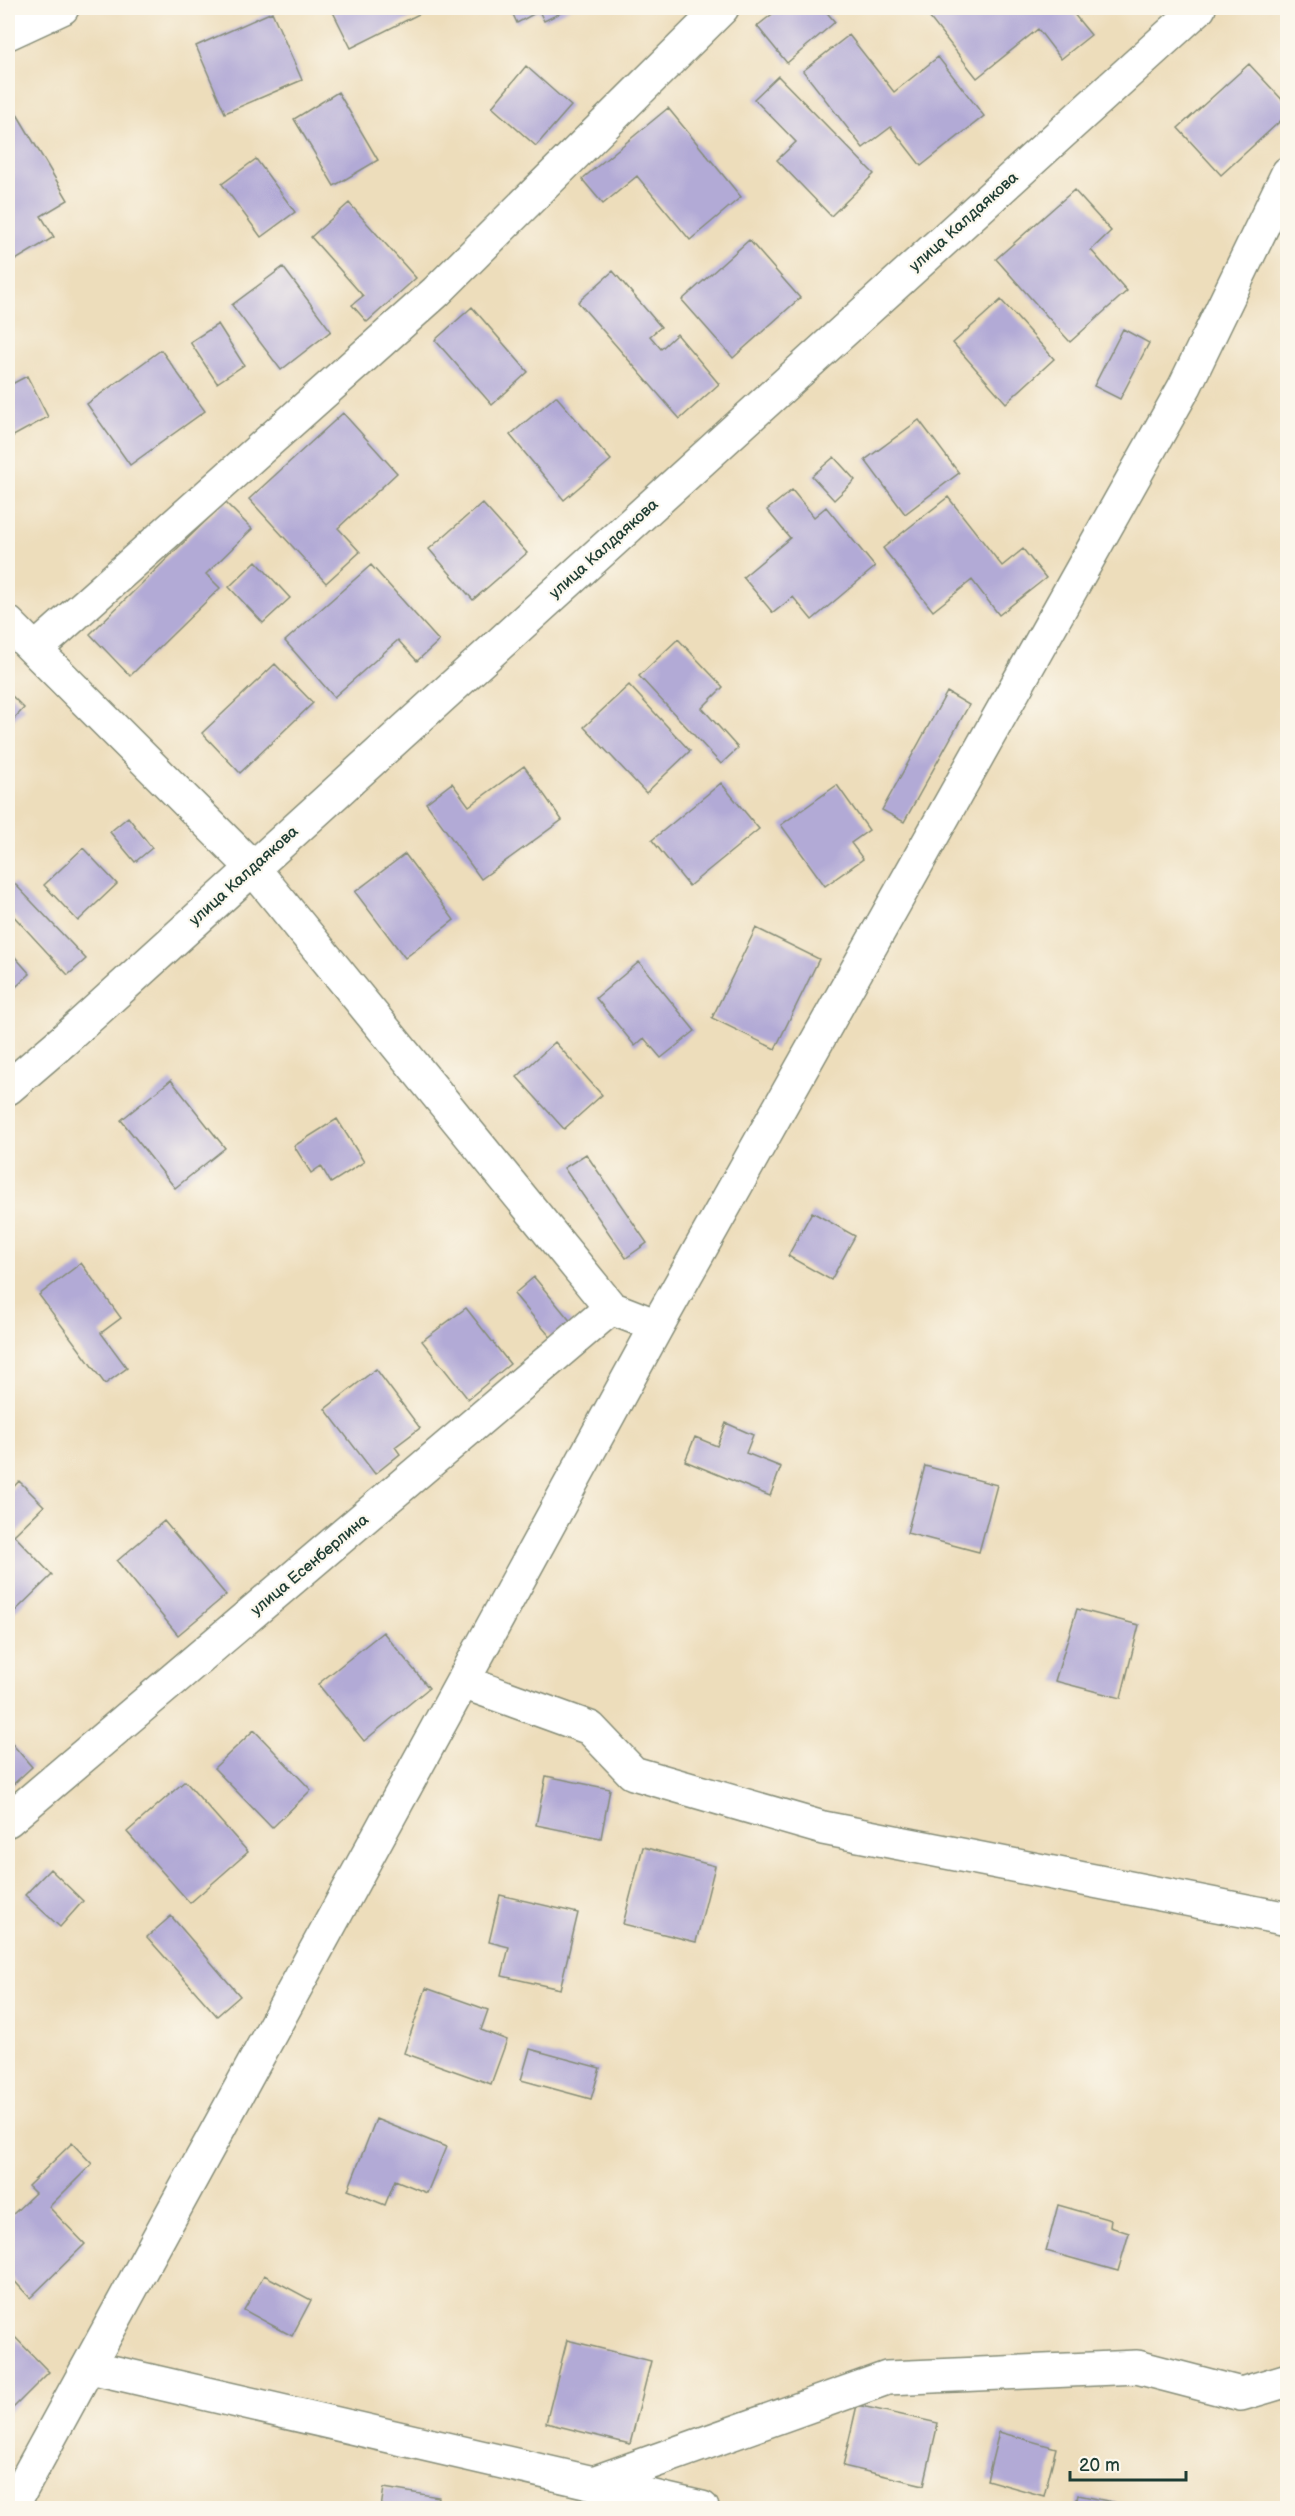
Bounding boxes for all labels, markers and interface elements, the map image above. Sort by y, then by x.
street label: улица Калдаякова [906,168,1023,276]
street label: улица Калдаякова [546,495,663,603]
street label: улица Калдаякова [186,822,303,930]
street label: улица Есенберлина [247,1510,373,1620]
scale bar [1070,2444,1186,2482]
text: 20 m [1079,2455,1120,2476]

